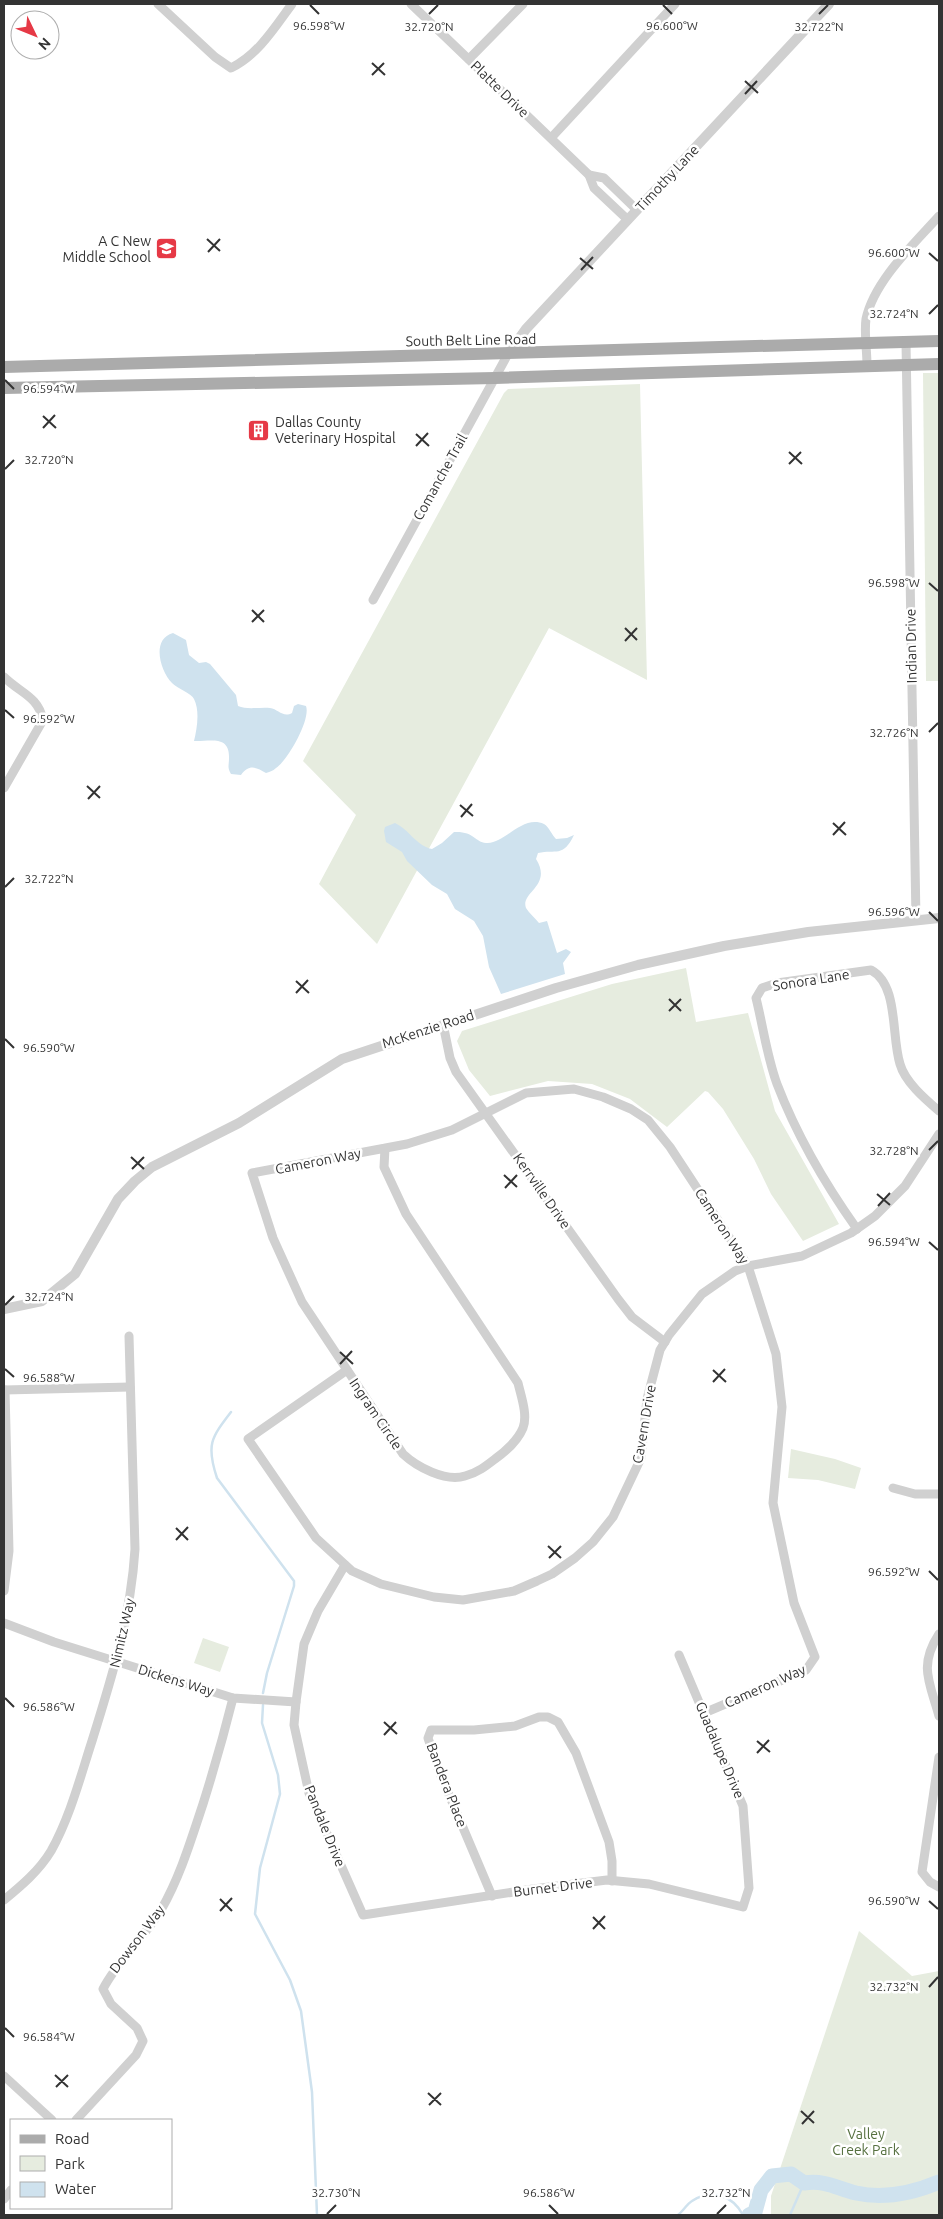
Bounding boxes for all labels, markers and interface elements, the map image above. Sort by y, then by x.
north arrow [10,10,60,60]
text: 96.598°W [293,19,345,32]
text: 96.600°W [646,19,698,32]
text: 32.720°N [404,20,454,33]
text: 32.722°N [794,20,844,33]
text: N [35,35,54,53]
street label: Platte Drive [468,57,532,121]
street label: Timothy Lane [632,141,702,215]
place label: A C New Middle School [63,233,151,265]
school or university icon: A C New Middle School [155,237,179,261]
text: 96.600°W [868,246,920,259]
text: 32.724°N [869,307,919,320]
street label: South Belt Line Road [405,331,537,349]
text: 96.594°W [23,382,75,395]
place label: Dallas County Veterinary Hospital [275,414,396,446]
building icon: Dallas County Veterinary Hospital [247,418,271,442]
street label: Comanche Trail [410,431,471,523]
text: 32.720°N [24,453,74,466]
text: 96.598°W [868,576,920,589]
street label: Indian Drive [902,609,920,683]
text: 96.592°W [23,712,75,725]
text: 32.726°N [869,726,919,739]
text: 32.722°N [24,872,74,885]
text: 96.596°W [868,905,920,918]
street label: Sonora Lane [771,966,851,994]
street label: McKenzie Road [380,1007,476,1051]
text: 96.590°W [23,1041,75,1054]
text: 32.728°N [869,1144,919,1157]
street label: Cameron Way [274,1145,362,1177]
street label: Kerrville Drive [510,1150,574,1232]
street label: Cameron Way [692,1185,753,1267]
text: 96.594°W [868,1235,920,1248]
text: 32.724°N [24,1290,74,1303]
text: 96.588°W [23,1371,75,1384]
street label: Ingram Circle [346,1375,406,1453]
street label: Cavern Drive [629,1383,659,1465]
text: 96.592°W [868,1565,920,1578]
street label: Nimitz Way [106,1597,138,1669]
street label: Dickens Way [136,1661,216,1699]
street label: Cameron Way [722,1661,808,1711]
street label: Guadalupe Drive [692,1699,748,1801]
text: 96.586°W [23,1700,75,1713]
street label: Bandera Place [424,1741,470,1829]
street label: Pandale Drive [301,1783,349,1869]
street label: Burnet Drive [512,1874,594,1900]
text: 96.590°W [868,1894,920,1907]
street label: Dowson Way [106,1902,168,1976]
text: 32.732°N [869,1980,919,1993]
text: 96.584°W [23,2030,75,2043]
legend [10,2119,172,2209]
park label: Valley Creek Park [832,2126,900,2158]
text: Road [55,2130,90,2147]
text: Park [55,2155,85,2172]
text: Water [55,2180,96,2197]
text: 32.730°N [311,2186,361,2199]
text: 96.586°W [523,2186,575,2199]
text: 32.732°N [701,2186,751,2199]

